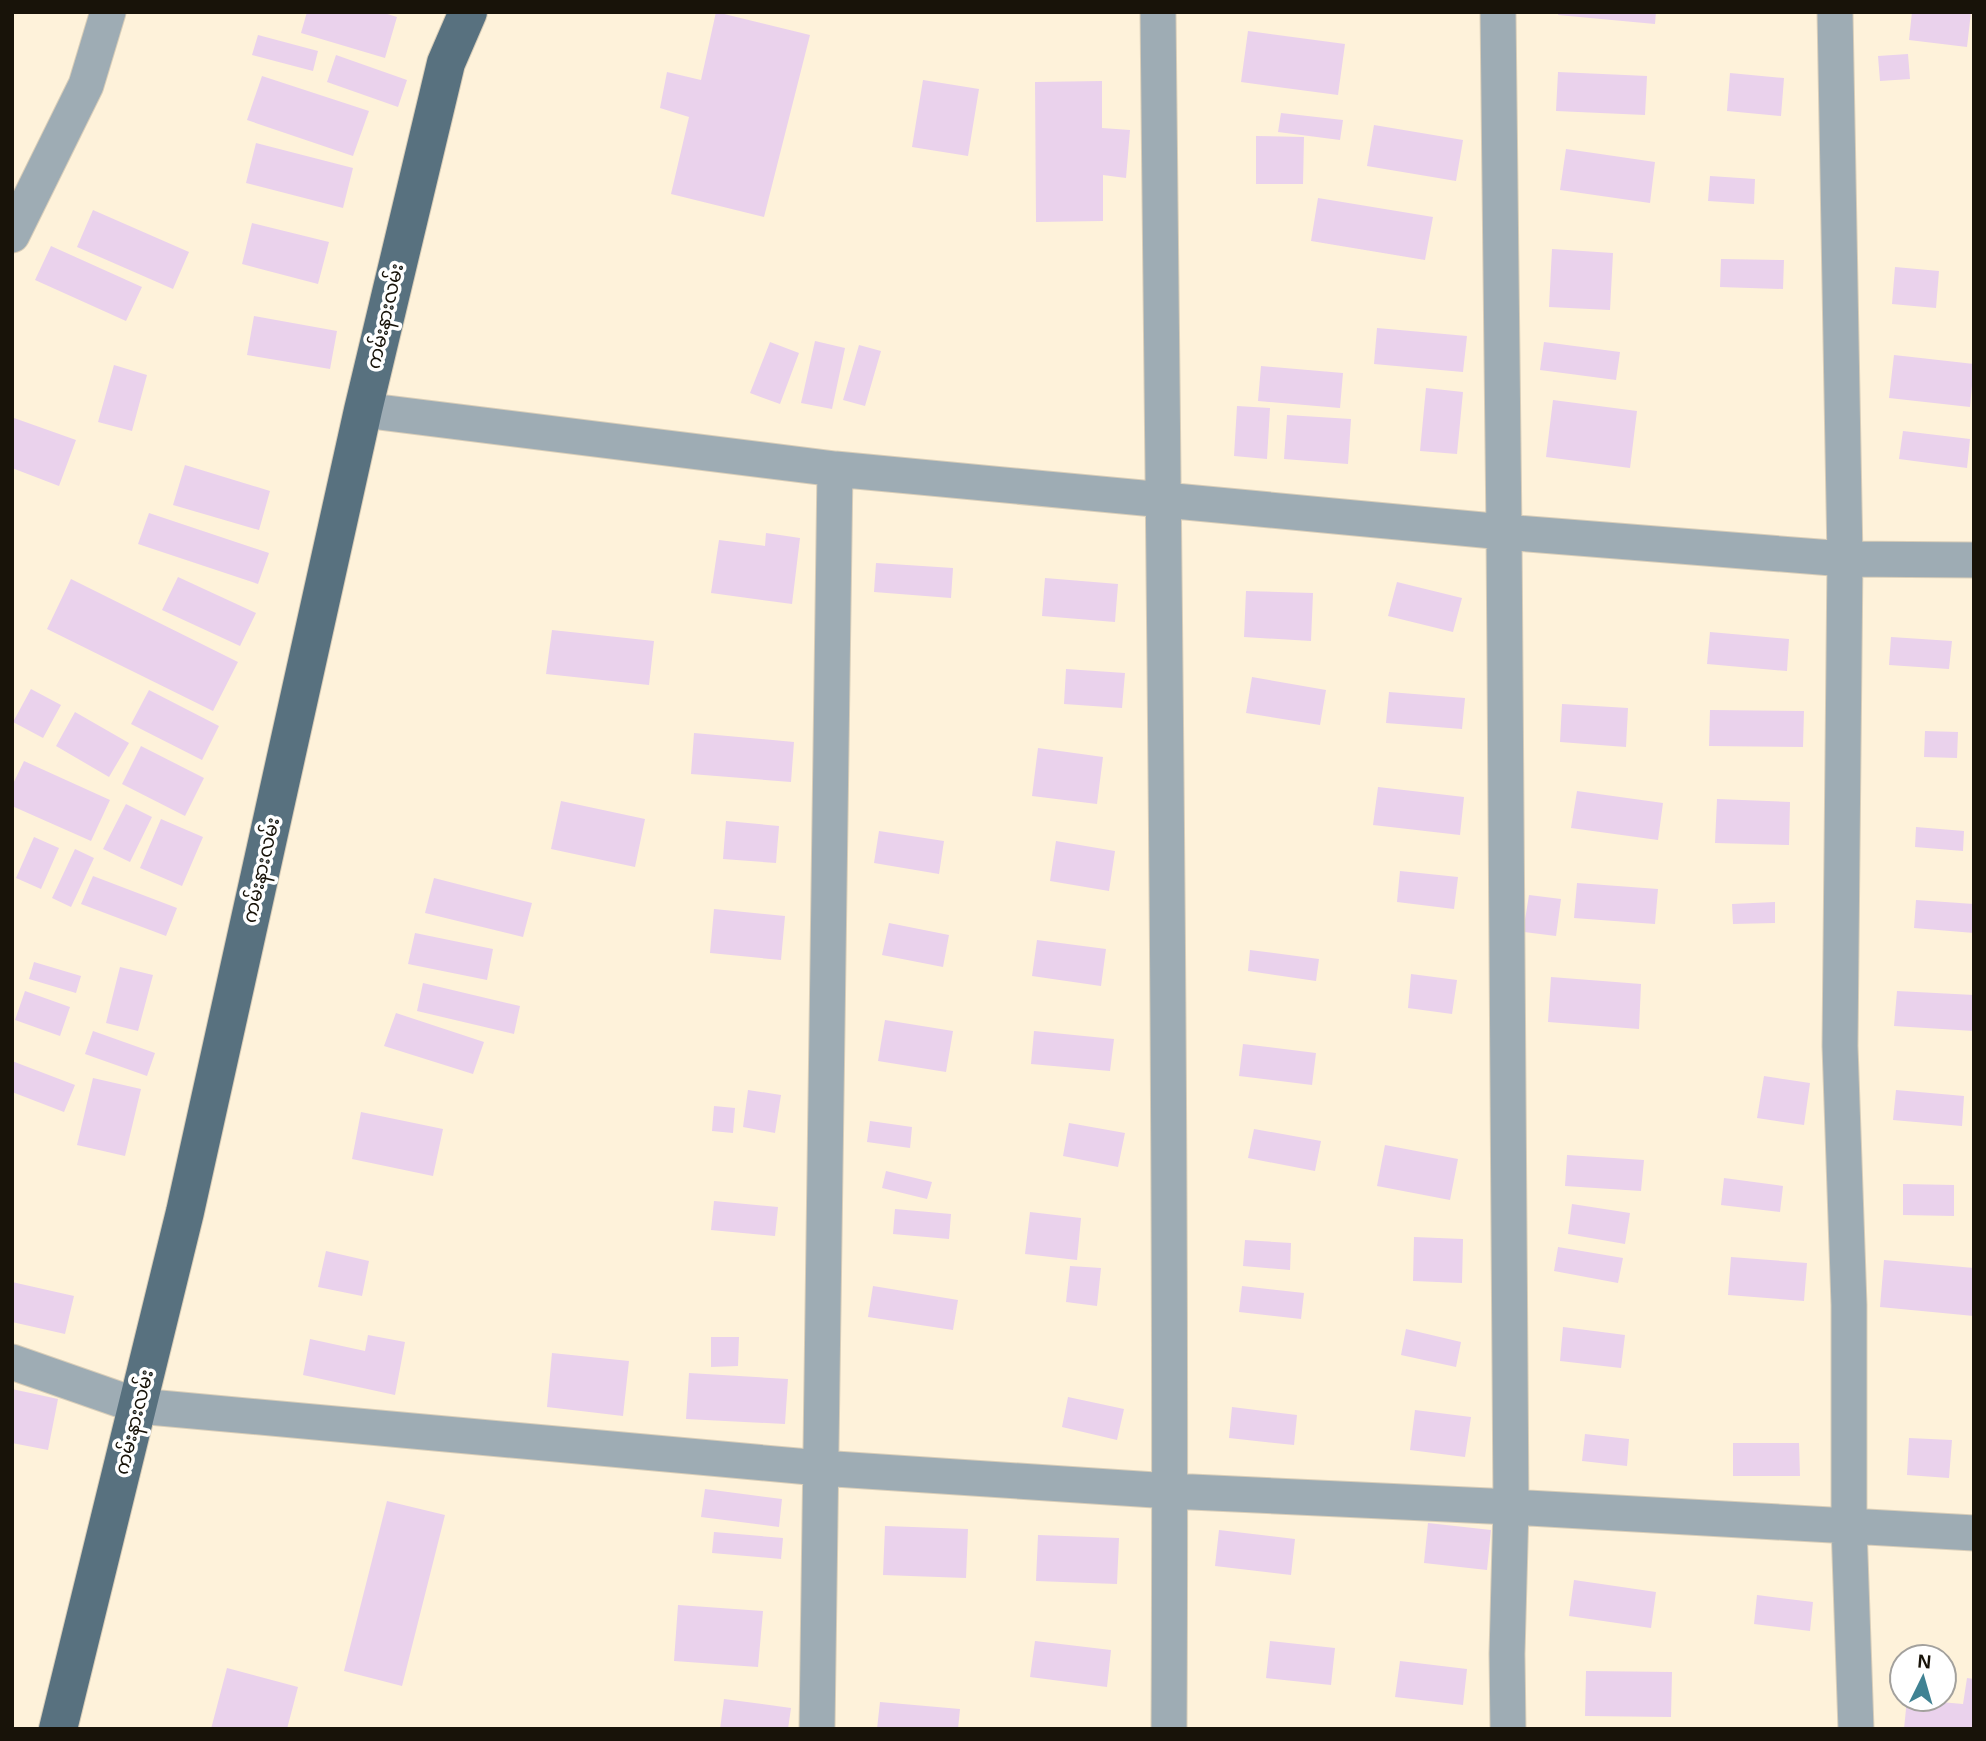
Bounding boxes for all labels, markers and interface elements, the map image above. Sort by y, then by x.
street label: ကမ်းနားလမ်း [359,260,412,372]
street label: ကမ်းနားလမ်း [235,814,288,926]
street label: ကမ်းနားလမ်း [107,1366,162,1478]
north arrow [1888,1643,1958,1713]
text: N [1917,1651,1932,1673]

